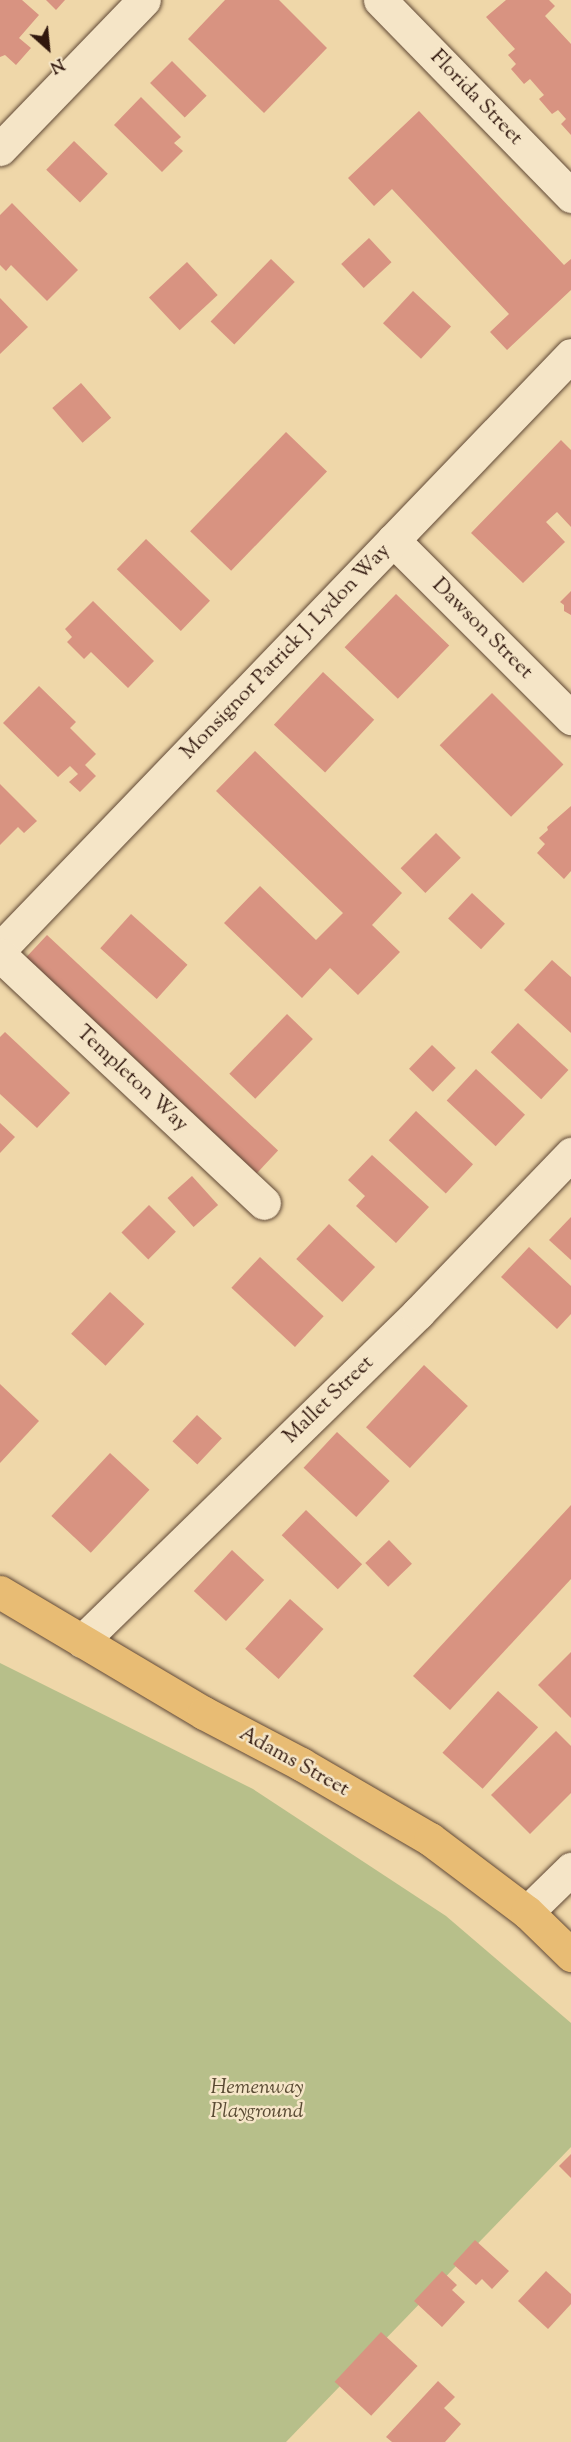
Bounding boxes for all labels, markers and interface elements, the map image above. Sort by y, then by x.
north arrow [18,18,78,78]
street label: Florida Street [424,45,528,151]
text: N [45,51,67,78]
street label: Monsignor Patrick J. Lydon Way [176,539,396,765]
street label: Dawson Street [426,573,538,685]
street label: Templeton Way [71,1021,193,1137]
street label: Mallet Street [279,1351,379,1449]
street label: Adams Street [235,1721,353,1803]
park label: Hemenway Playground [211,2075,303,2125]

